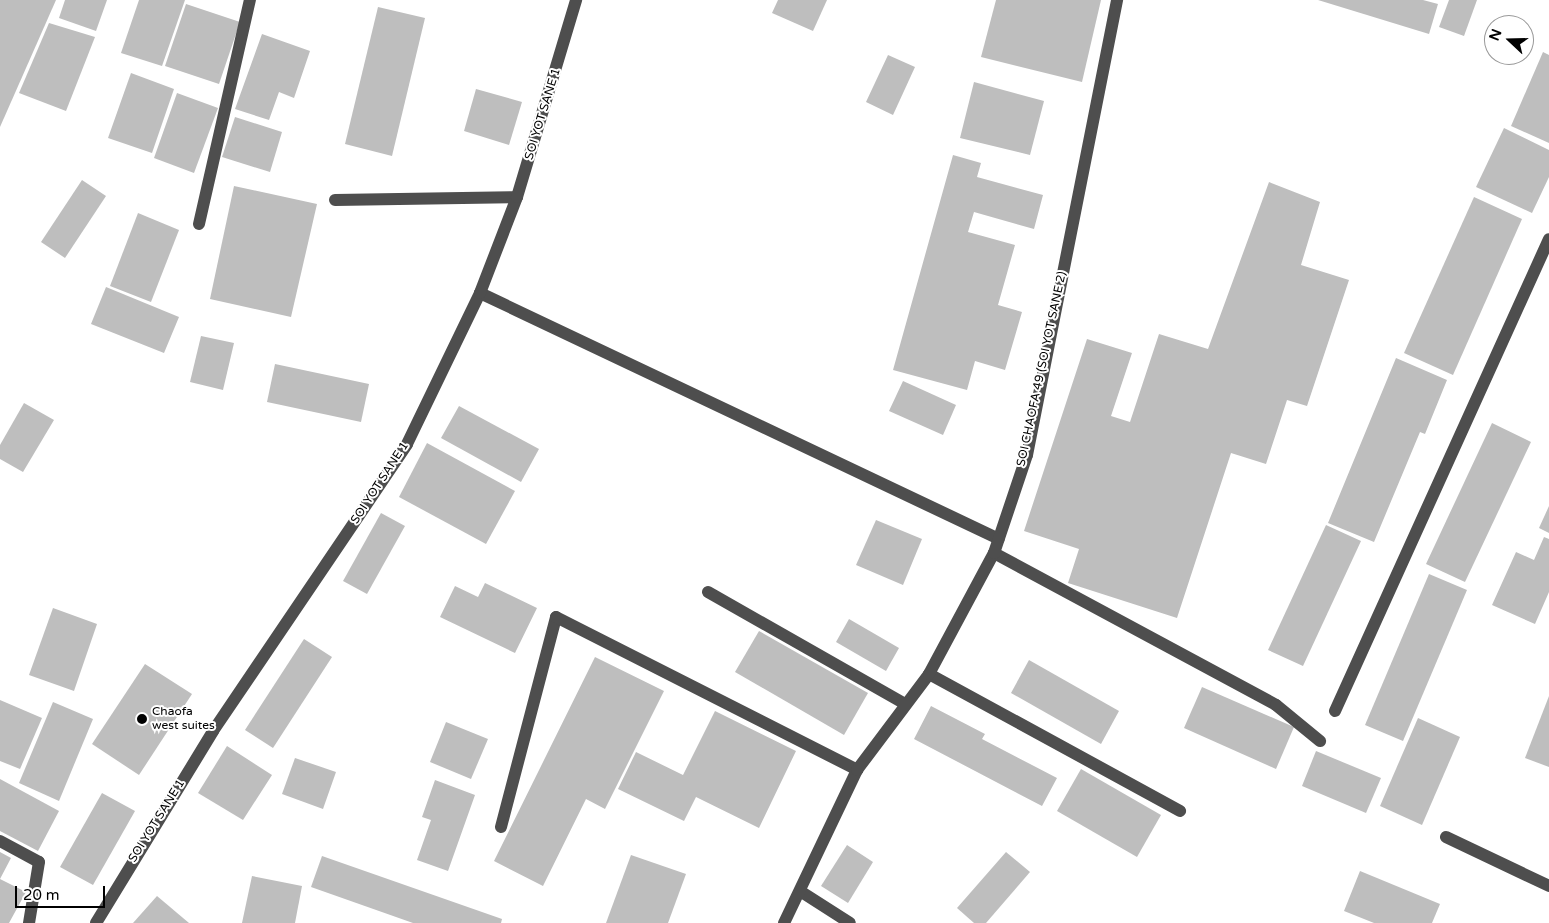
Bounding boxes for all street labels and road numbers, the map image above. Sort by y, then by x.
street label: SOI YOT SANE 1 [522,66,564,162]
street label: SOI CHAOFA 49 (SOI YOT SANE 2) [1014,270,1070,468]
street label: SOI YOT SANE 1 [348,439,412,527]
street label: SOI YOT SANE 1 [126,777,188,865]

